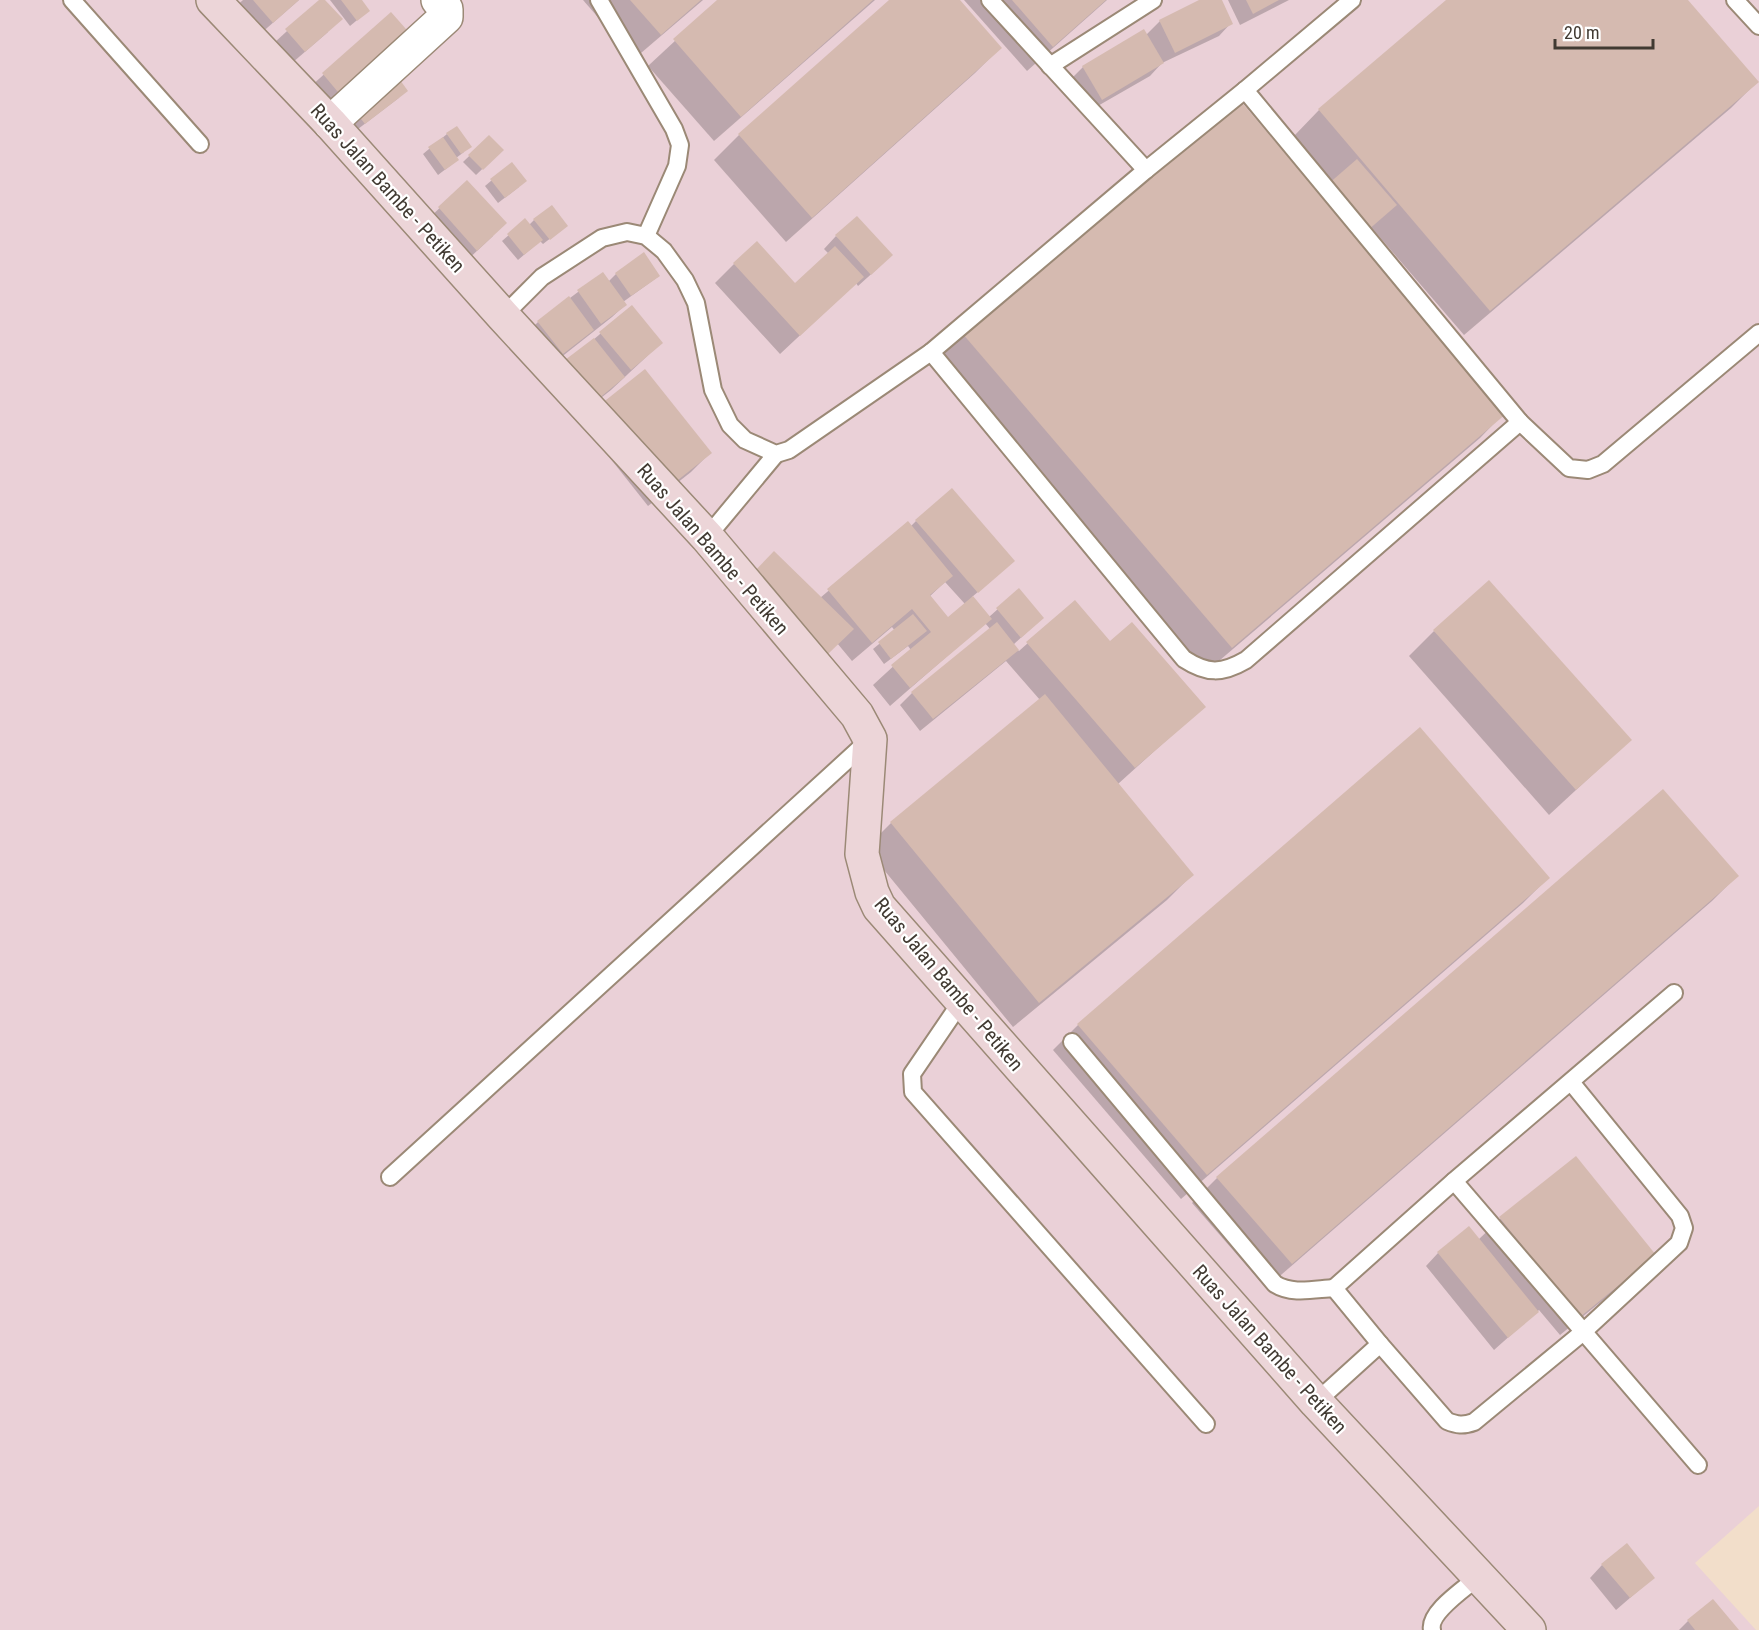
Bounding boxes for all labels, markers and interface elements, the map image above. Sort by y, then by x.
scale bar [1555,12,1652,50]
text: 20 m [1564,22,1599,43]
street label: Ruas Jalan Bambe - Petiken [306,99,470,277]
street label: Ruas Jalan Bambe - Petiken [632,459,794,639]
street label: Ruas Jalan Bambe - Petiken [869,892,1029,1076]
street label: Ruas Jalan Bambe - Petiken [1188,1260,1352,1438]

